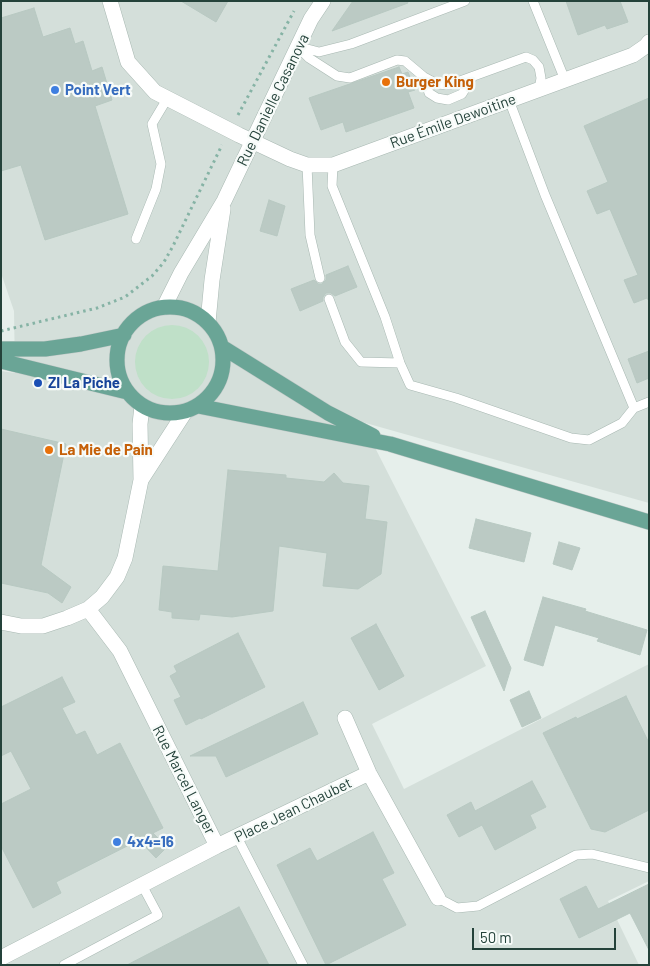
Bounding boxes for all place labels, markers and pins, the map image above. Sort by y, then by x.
place label: Burger King [396,73,474,91]
marker: Burger King [380,76,392,88]
place label: Point Vert [65,81,131,99]
marker: Point Vert [49,84,61,96]
place label: ZI La Piche [48,374,120,392]
marker: ZI La Piche [32,377,44,389]
place label: La Mie de Pain [59,441,153,459]
marker: La Mie de Pain [43,444,55,456]
place label: 4x4=16 [127,833,174,851]
marker: 4x4=16 [111,836,123,848]

